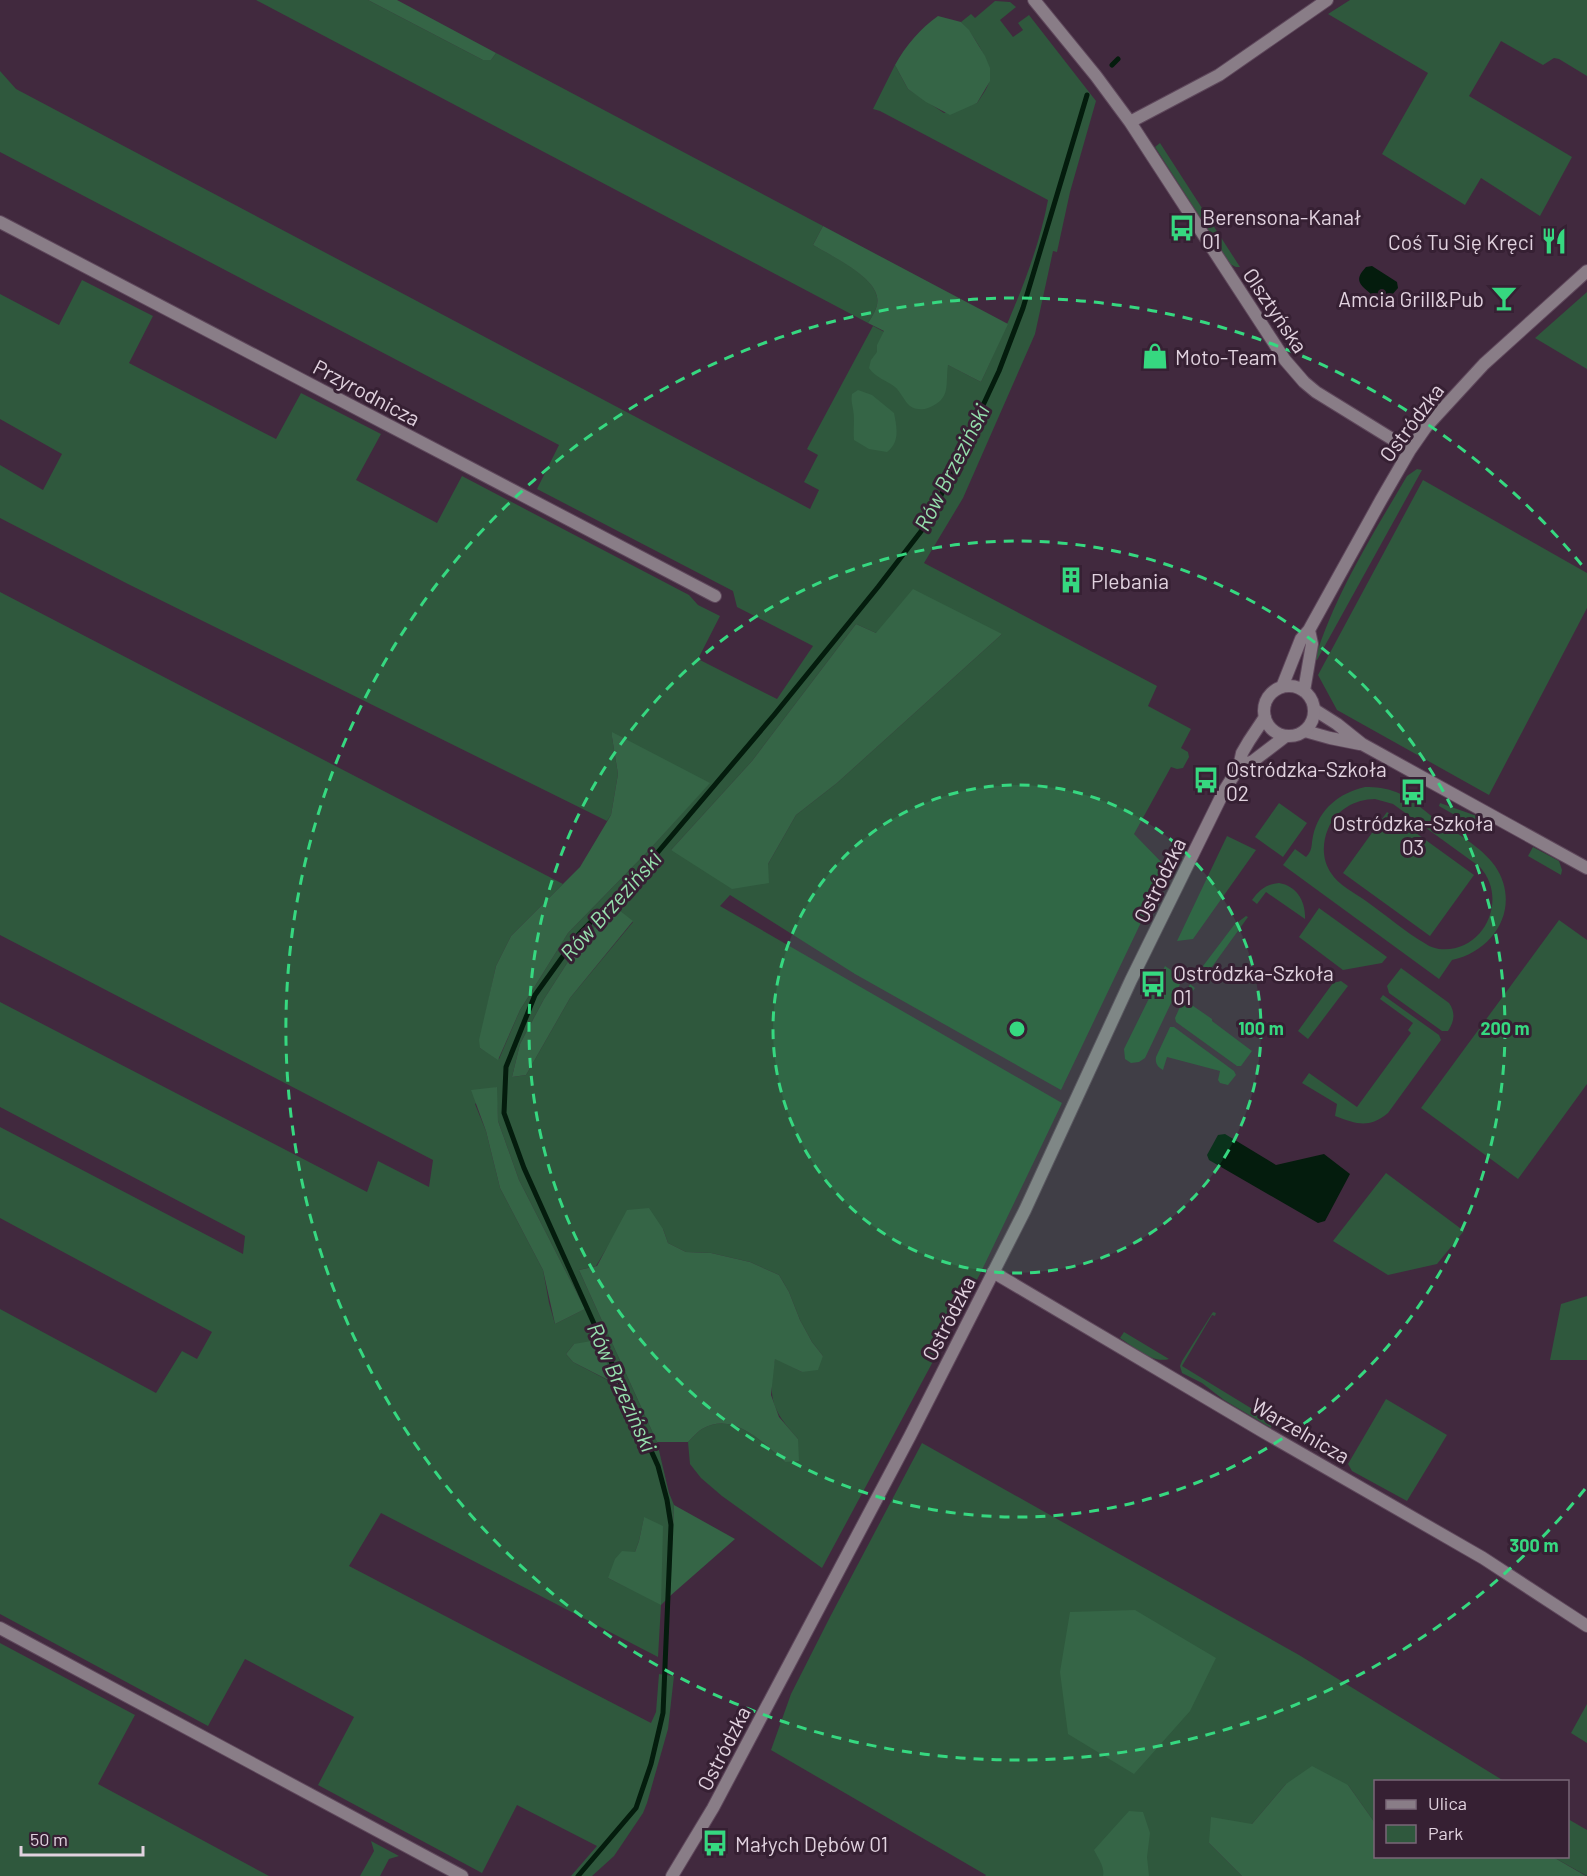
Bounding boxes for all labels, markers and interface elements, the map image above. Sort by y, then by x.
place label: Berensona-Kanał 01 [1202,204,1361,253]
bus stop icon: Berensona-Kanał 01 [1167,213,1197,243]
restaurant icon: Coś Tu Się Kręci [1539,226,1569,256]
place label: Coś Tu Się Kręci [1388,229,1534,254]
street label: Olsztyńska [1238,263,1314,357]
bar icon: Amcia Grill&Pub [1489,283,1519,313]
place label: Amcia Grill&Pub [1338,286,1484,311]
shop icon: Moto-Team [1140,341,1170,371]
place label: Moto-Team [1175,344,1277,369]
street label: Przyrodnicza [309,353,425,431]
street label: Ostródzka [1373,378,1449,466]
water label: Rów Brzeziński [908,399,994,535]
building icon: Plebania [1056,565,1086,595]
place label: Plebania [1091,568,1169,593]
place label: Ostródzka-Szkoła 02 [1226,756,1387,805]
bus stop icon: Ostródzka-Szkoła 02 [1191,765,1221,795]
bus stop icon: Ostródzka-Szkoła 03 [1398,777,1428,807]
place label: Ostródzka-Szkoła 03 [1333,810,1493,859]
street label: Ostródzka [1128,833,1190,927]
water label: Rów Brzeziński [554,844,666,965]
place label: Ostródzka-Szkoła 01 [1173,960,1334,1009]
bus stop icon: Ostródzka-Szkoła 01 [1138,969,1168,999]
text: 100 m [1238,1017,1284,1039]
text: 200 m [1480,1017,1530,1039]
centre of rings [1007,1019,1027,1039]
street label: Ostródzka [916,1272,980,1364]
water label: Rów Brzeziński [583,1318,663,1456]
street label: Warzelnicza [1248,1392,1354,1468]
text: 300 m [1510,1534,1558,1556]
street label: Ostródzka [691,1702,755,1794]
legend [1374,1780,1569,1858]
text: Ulica [1428,1792,1467,1814]
scale bar [21,1819,142,1857]
text: Park [1428,1822,1463,1844]
text: 50 m [30,1828,68,1850]
bus stop icon: Małych Dębów 01 [700,1828,730,1858]
place label: Małych Dębów 01 [735,1831,888,1856]

